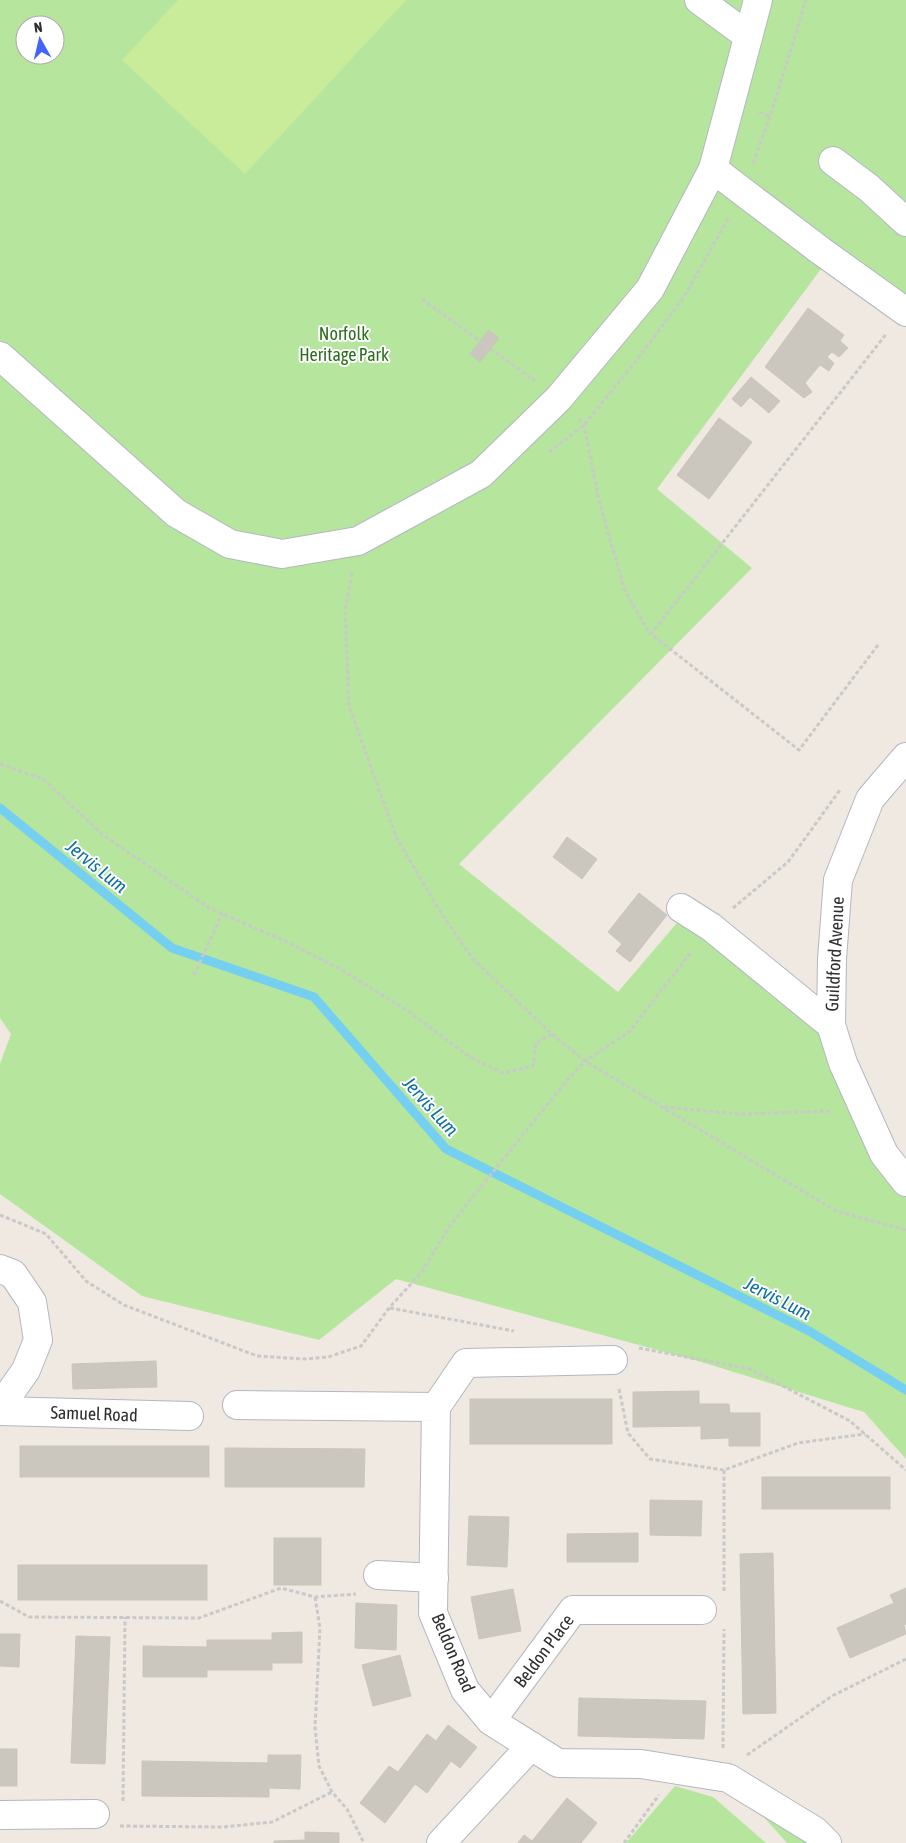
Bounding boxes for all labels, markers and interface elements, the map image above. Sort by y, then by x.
north arrow [15,15,65,65]
text: N [33,19,43,36]
park label: Norfolk Heritage Park [299,323,389,365]
water label: Jervis Lum [61,834,132,897]
street label: Guildford Avenue [821,896,848,1012]
water label: Jervis Lum [398,1071,463,1140]
water label: Jervis Lum [740,1271,815,1324]
street label: Samuel Road [50,1401,138,1426]
street label: Beldon Road [427,1610,480,1695]
street label: Beldon Place [509,1610,578,1691]

